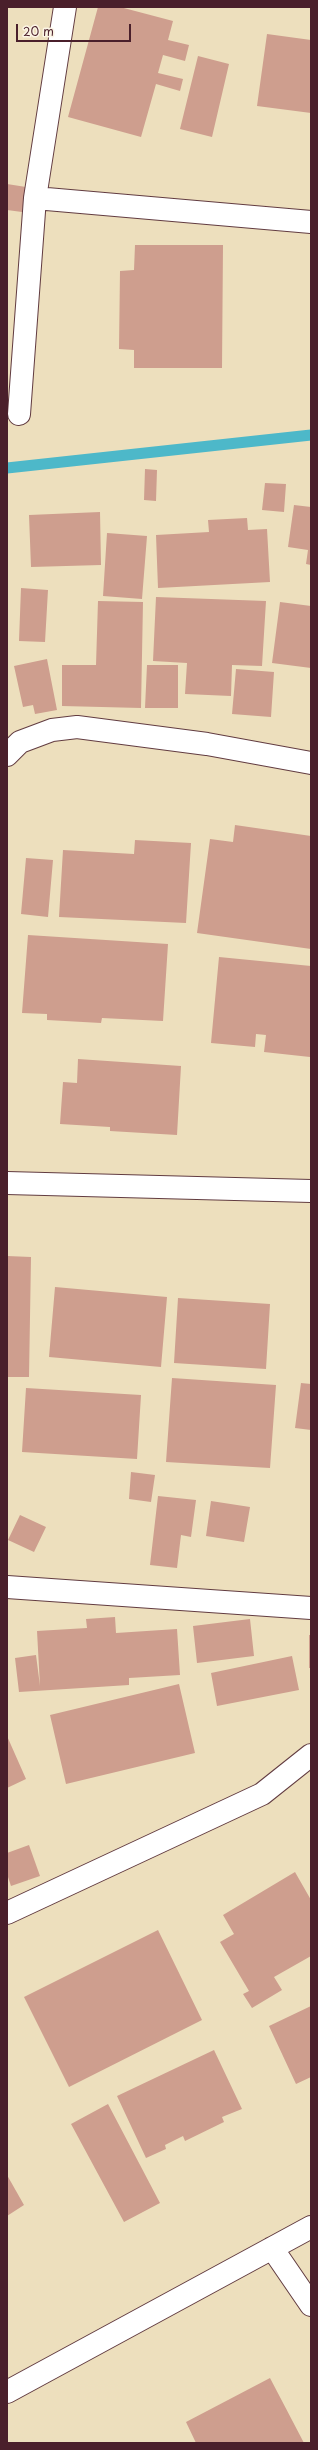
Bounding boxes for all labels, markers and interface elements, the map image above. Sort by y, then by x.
scale bar [18,16,133,42]
text: 20 m [23,22,54,40]

